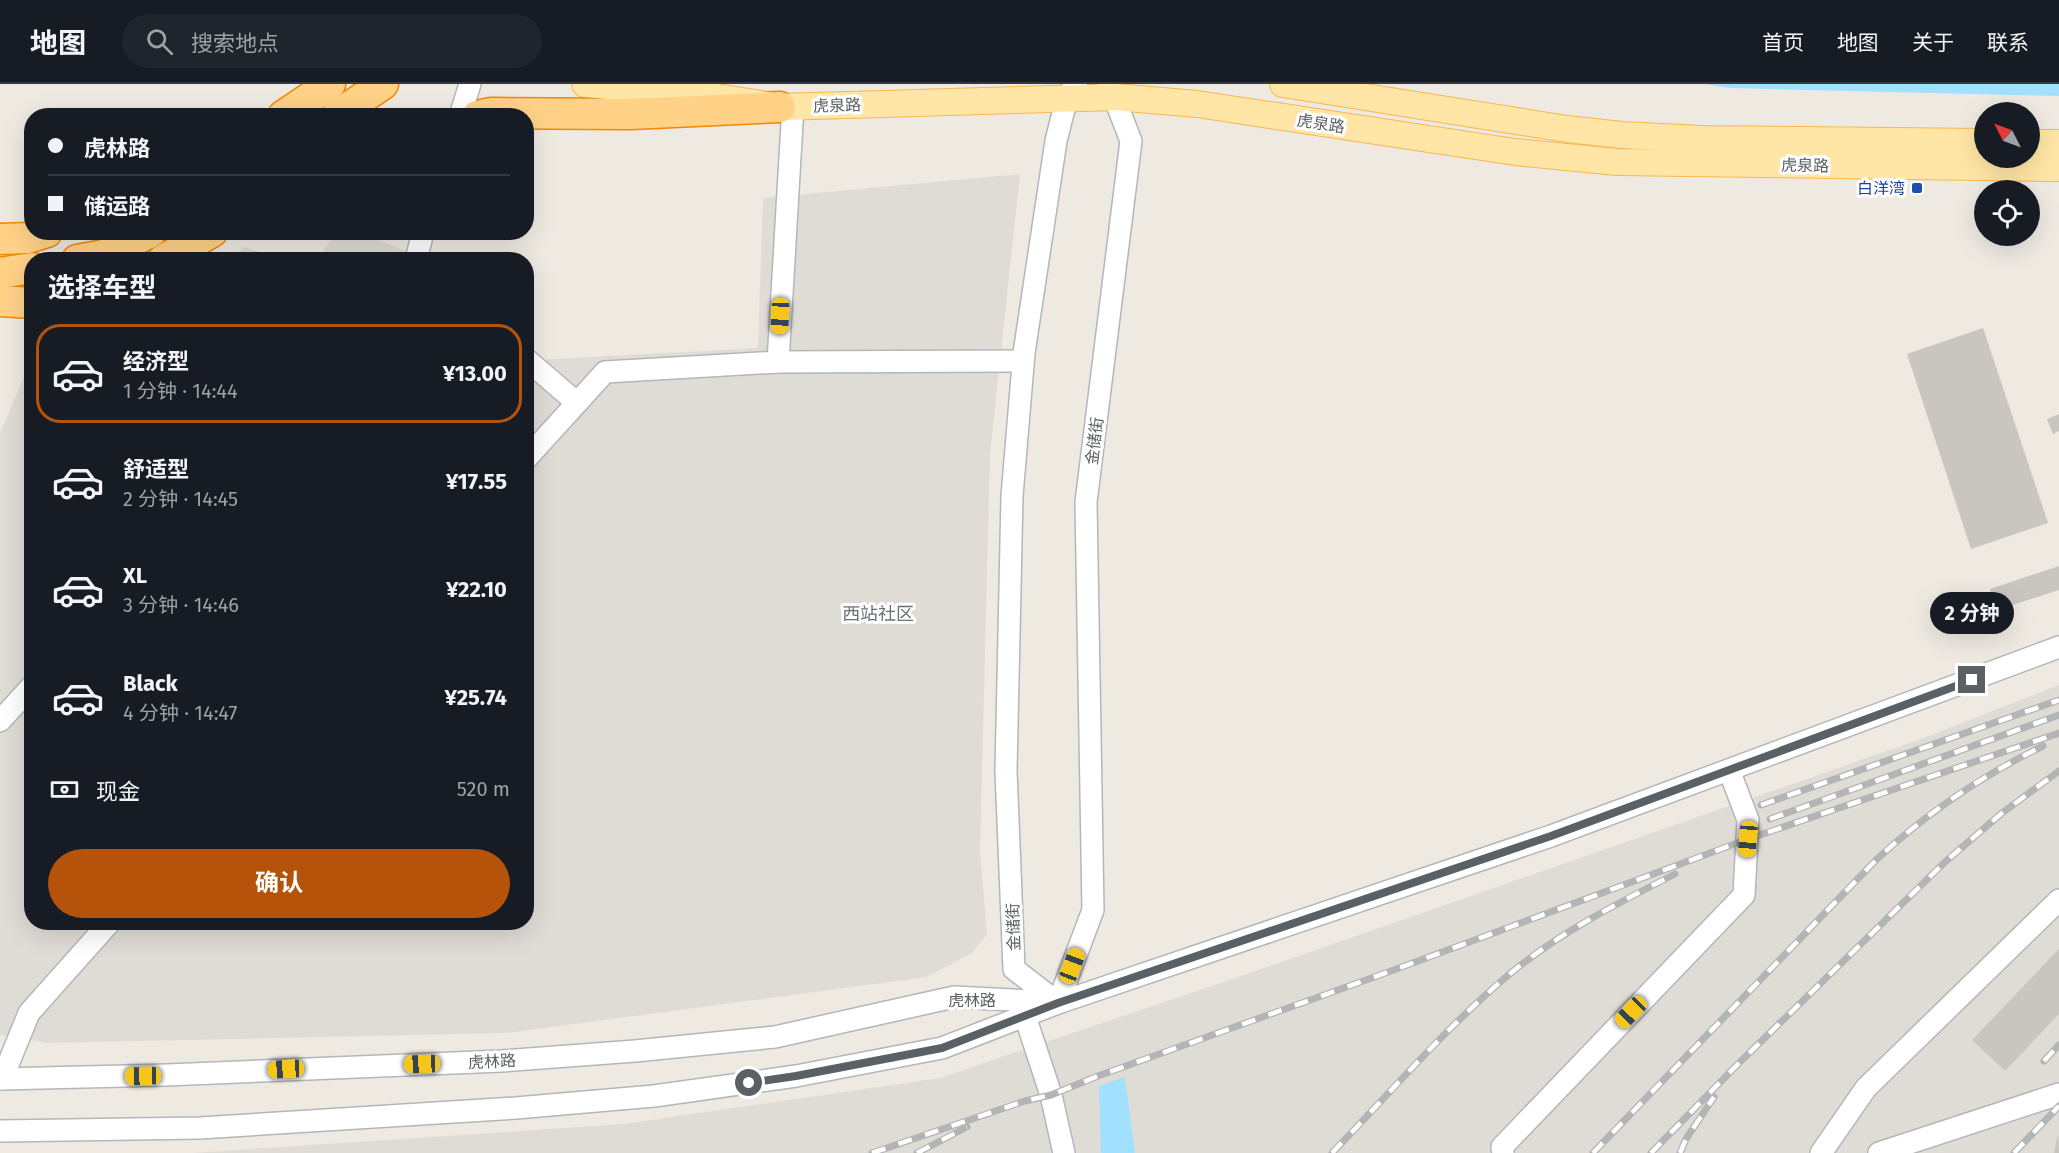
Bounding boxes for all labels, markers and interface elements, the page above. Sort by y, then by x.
search box [122,14,542,68]
icon: search [143,25,176,58]
text: 地图 [30,27,86,60]
text: 搜索地点 [191,30,279,57]
text: 首页 [1762,30,1804,56]
text: 地图 [1837,30,1879,56]
text: 关于 [1912,30,1954,56]
text: 联系 [1987,30,2029,56]
street label: 虎泉路 [813,95,861,116]
north arrow [1974,102,2040,168]
map controls [1974,102,2040,246]
street label: 虎泉路 [1296,110,1346,137]
text: 虎林路 [84,135,150,162]
street label: 虎泉路 [1781,156,1829,175]
place label: 白洋湾 [1857,179,1905,198]
button: locate [1974,180,2040,246]
marker: 白洋湾 [1910,181,1924,195]
text: 储运路 [84,193,150,220]
text: 选择车型 [48,272,156,304]
car [770,298,790,334]
icon: car [51,347,105,401]
text: 经济型 [123,348,189,375]
text: ¥13.00 [443,360,507,387]
text: 1 分钟 · 14:44 [123,379,238,403]
street label: 金储街 [1082,416,1107,466]
icon: car [51,455,105,509]
text: 舒适型 [123,456,189,483]
text: ¥17.55 [446,468,507,495]
text: 2 分钟 · 14:45 [123,487,238,511]
text: XL [123,562,147,589]
icon: car [51,563,105,617]
text: ¥22.10 [446,576,507,603]
text: 3 分钟 · 14:46 [123,593,239,617]
callout: 2 分钟 [1930,593,2014,635]
text: 2 分钟 [1944,601,2000,625]
district label: 西站社区 [842,603,914,625]
route end [1958,666,1985,693]
text: Black [123,670,178,697]
icon: car [51,671,105,725]
text: ¥25.74 [445,684,507,711]
text: 4 分钟 · 14:47 [123,701,237,725]
icon: cash [48,773,81,806]
text: 520 m [457,777,510,801]
text: 现金 [96,778,140,805]
car [1737,820,1759,858]
button: 确认 [48,849,510,918]
street label: 金储街 [1003,903,1024,951]
car [1057,946,1087,986]
street label: 虎林路 [948,991,996,1010]
car [1612,993,1650,1031]
street label: 虎林路 [468,1051,516,1072]
car [404,1054,440,1074]
car [268,1059,304,1079]
car [125,1067,161,1085]
route start [735,1069,762,1096]

